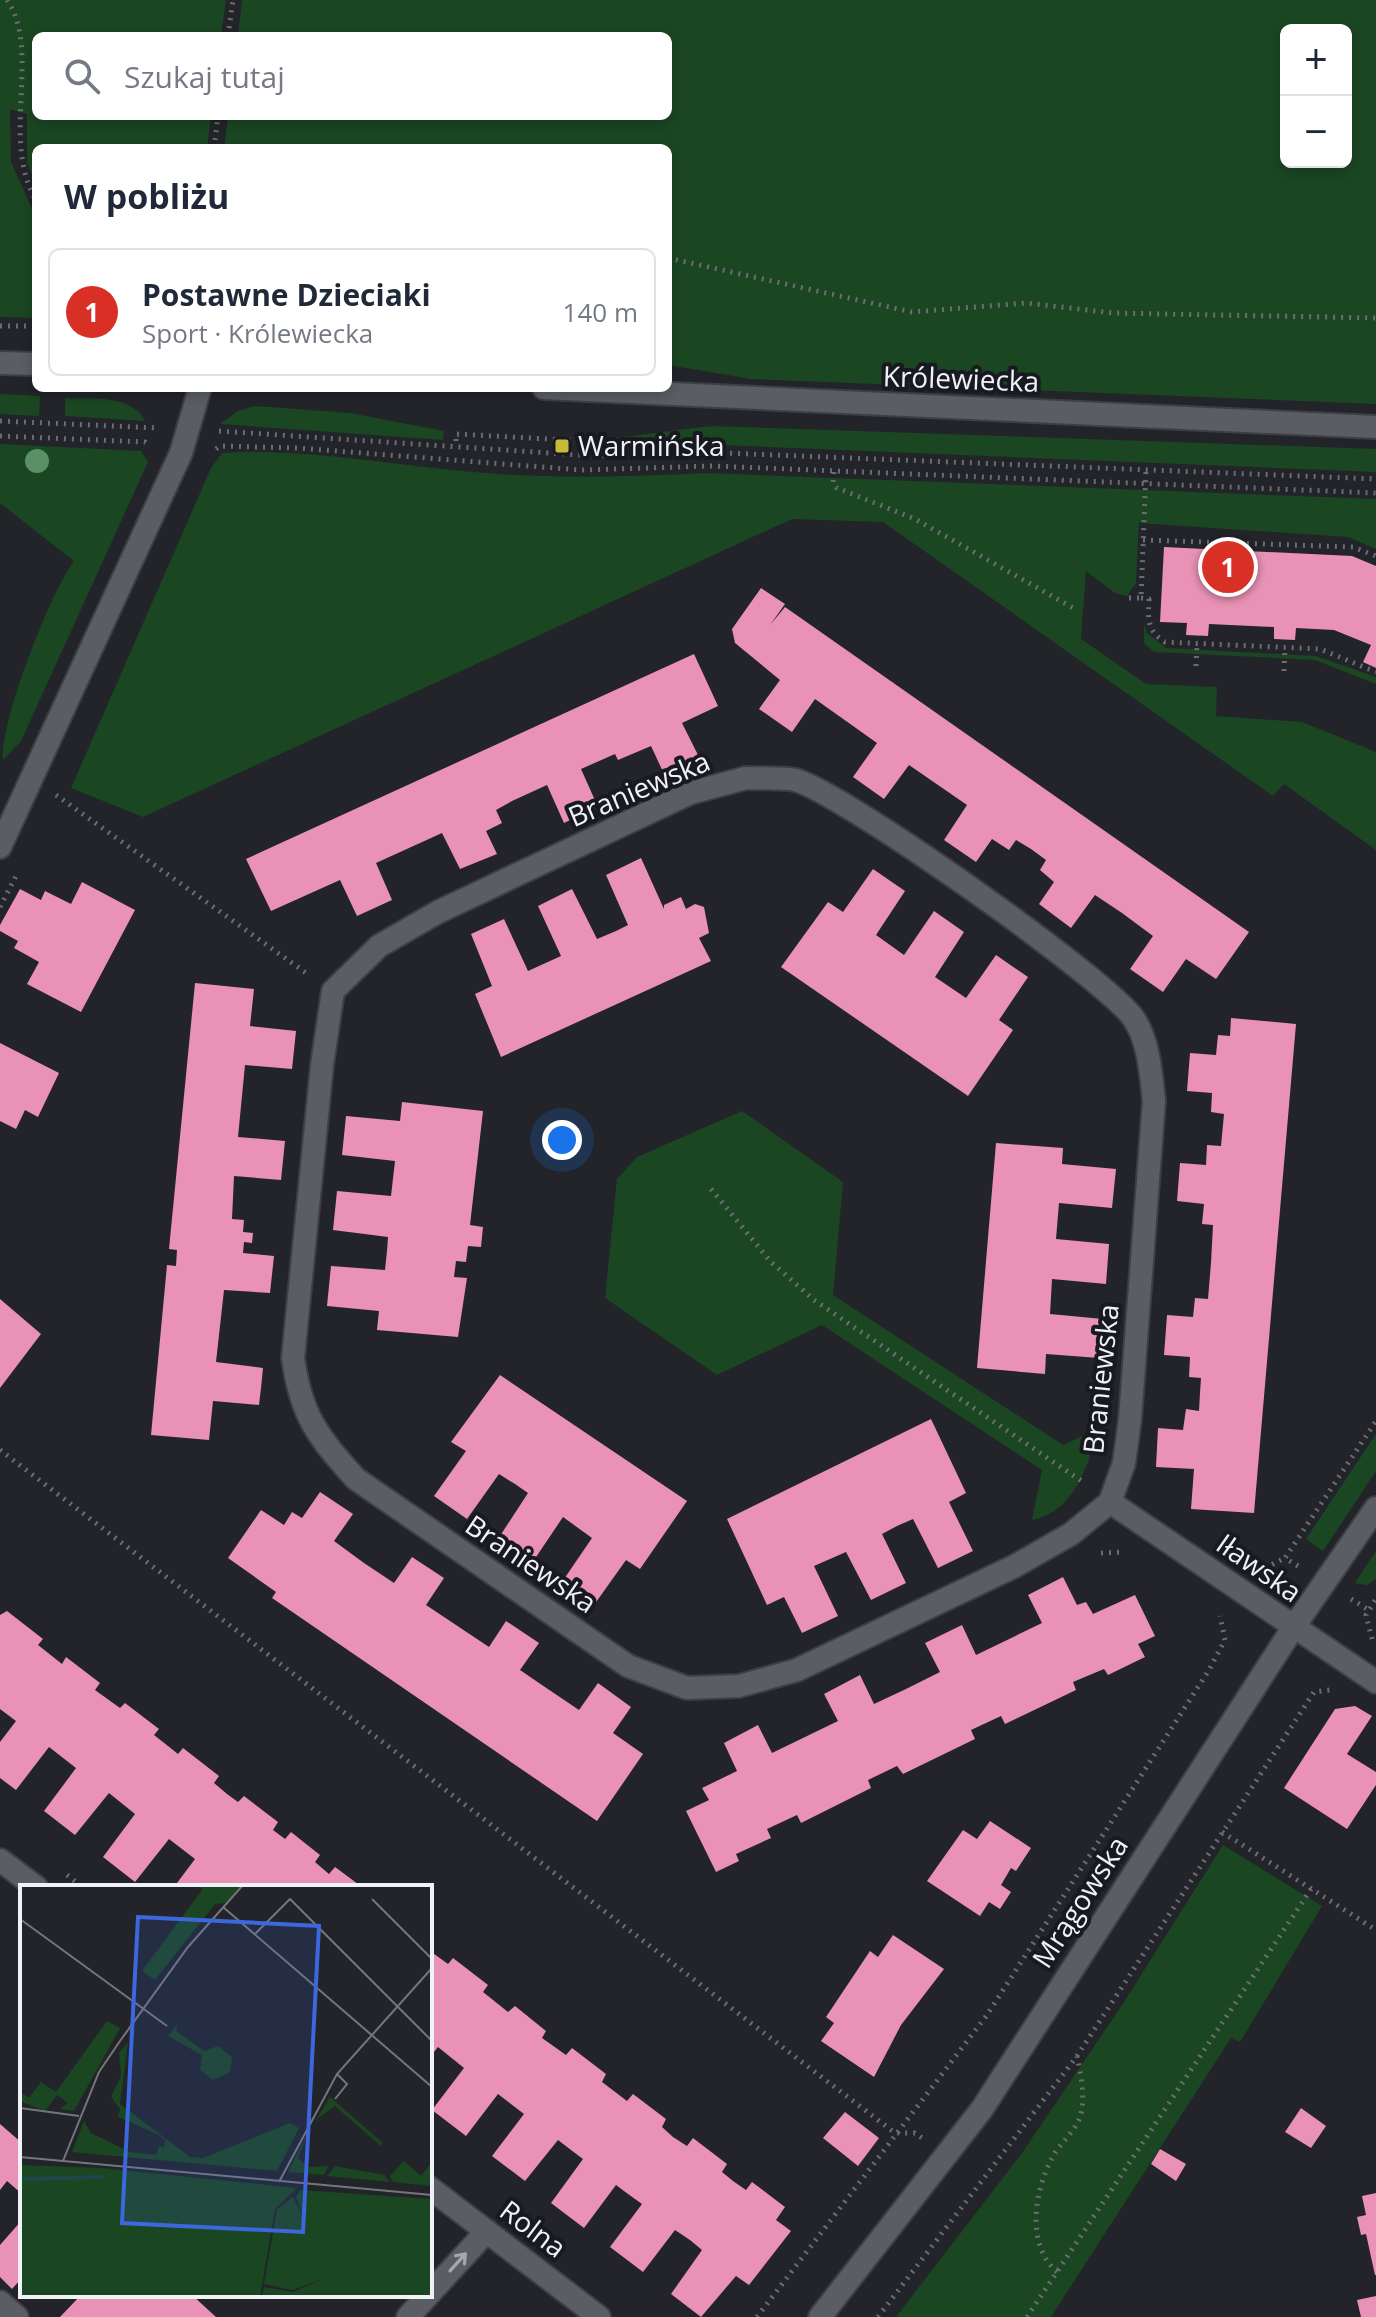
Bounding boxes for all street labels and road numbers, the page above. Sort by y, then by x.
street label: Królewiecka [882,356,1040,400]
street label: Braniewska [562,741,715,835]
street label: Braniewska [1073,1302,1127,1456]
street label: Braniewska [459,1505,605,1621]
street label: Iławska [1209,1524,1310,1610]
street label: Mrągowska [1023,1828,1136,1975]
street label: Rolna [493,2191,575,2266]

